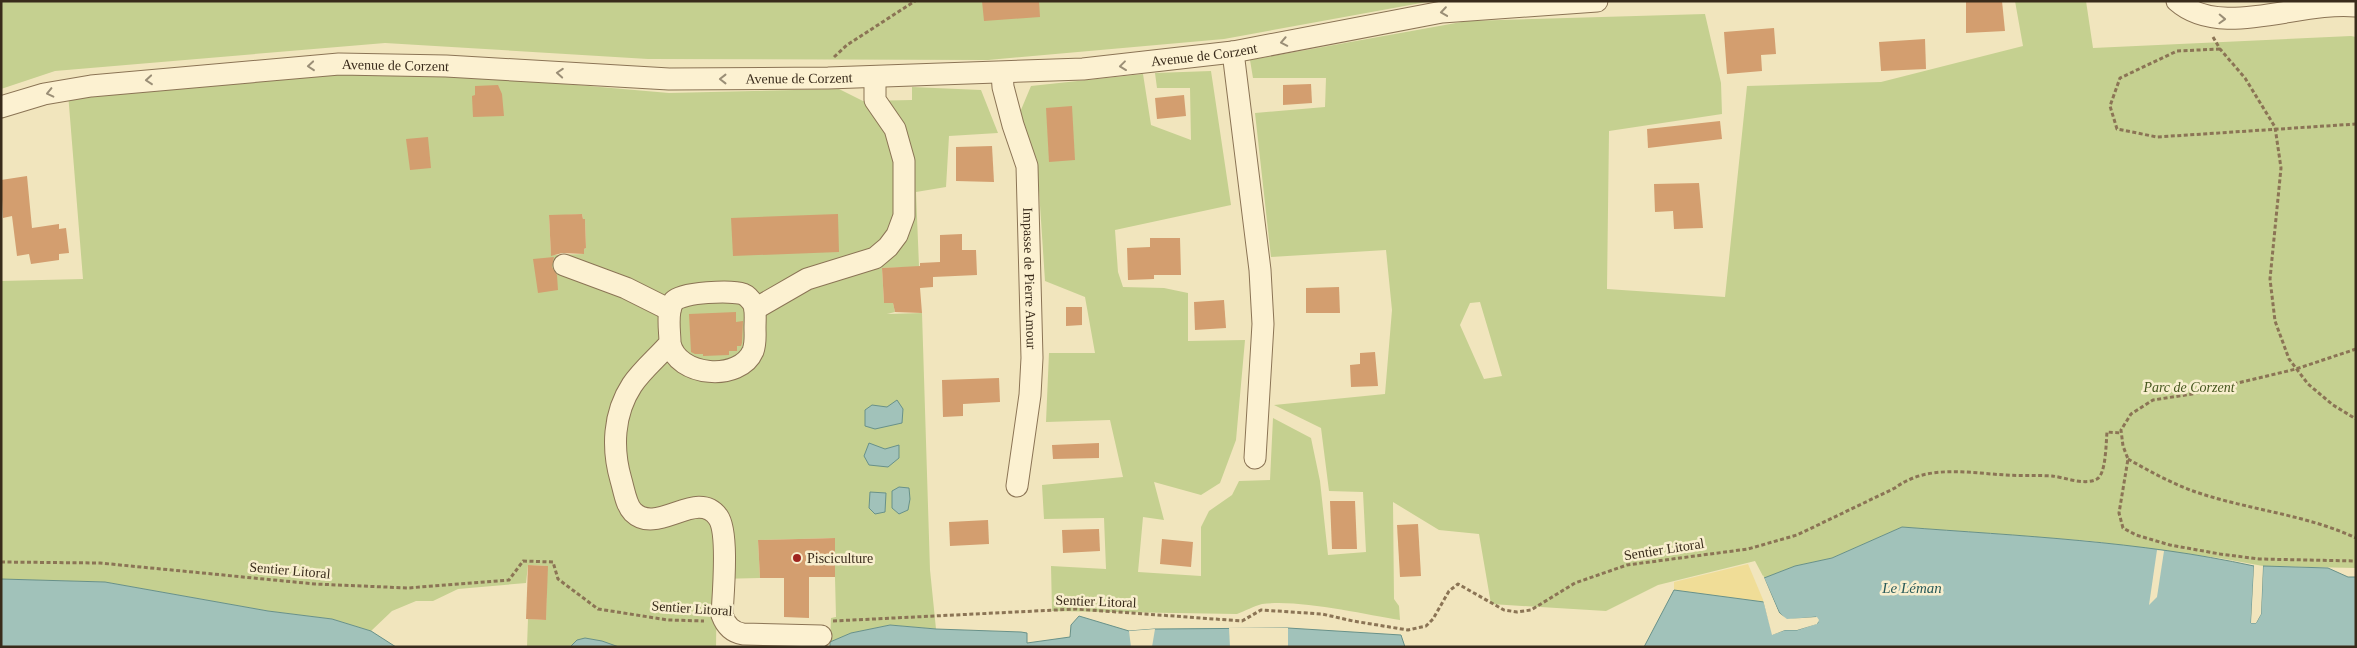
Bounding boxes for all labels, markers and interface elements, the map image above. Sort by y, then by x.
one-way arrow [1440,6,1448,17]
one-way arrow [2218,13,2226,24]
one-way arrow [1280,36,1289,47]
street label: Avenue de Corzent [1150,41,1259,69]
street label: Avenue de Corzent [342,57,449,74]
one-way arrow [306,60,314,71]
one-way arrow [1119,60,1127,71]
one-way arrow [556,68,564,79]
street label: Avenue de Corzent [745,70,853,87]
one-way arrow [718,74,726,84]
one-way arrow [144,75,152,86]
one-way arrow [45,87,54,98]
street label: Impasse de Pierre Amour [1020,207,1039,350]
park label: Parc de Corzent [2142,380,2236,395]
street label: Sentier Litoral [1623,536,1705,563]
place label: Pisciculture [807,551,873,566]
marker: Pisciculture [791,552,803,564]
street label: Sentier Litoral [249,559,331,582]
water label: Le Léman [1881,580,1942,596]
street label: Sentier Litoral [1055,593,1137,610]
street label: Sentier Litoral [651,598,733,619]

